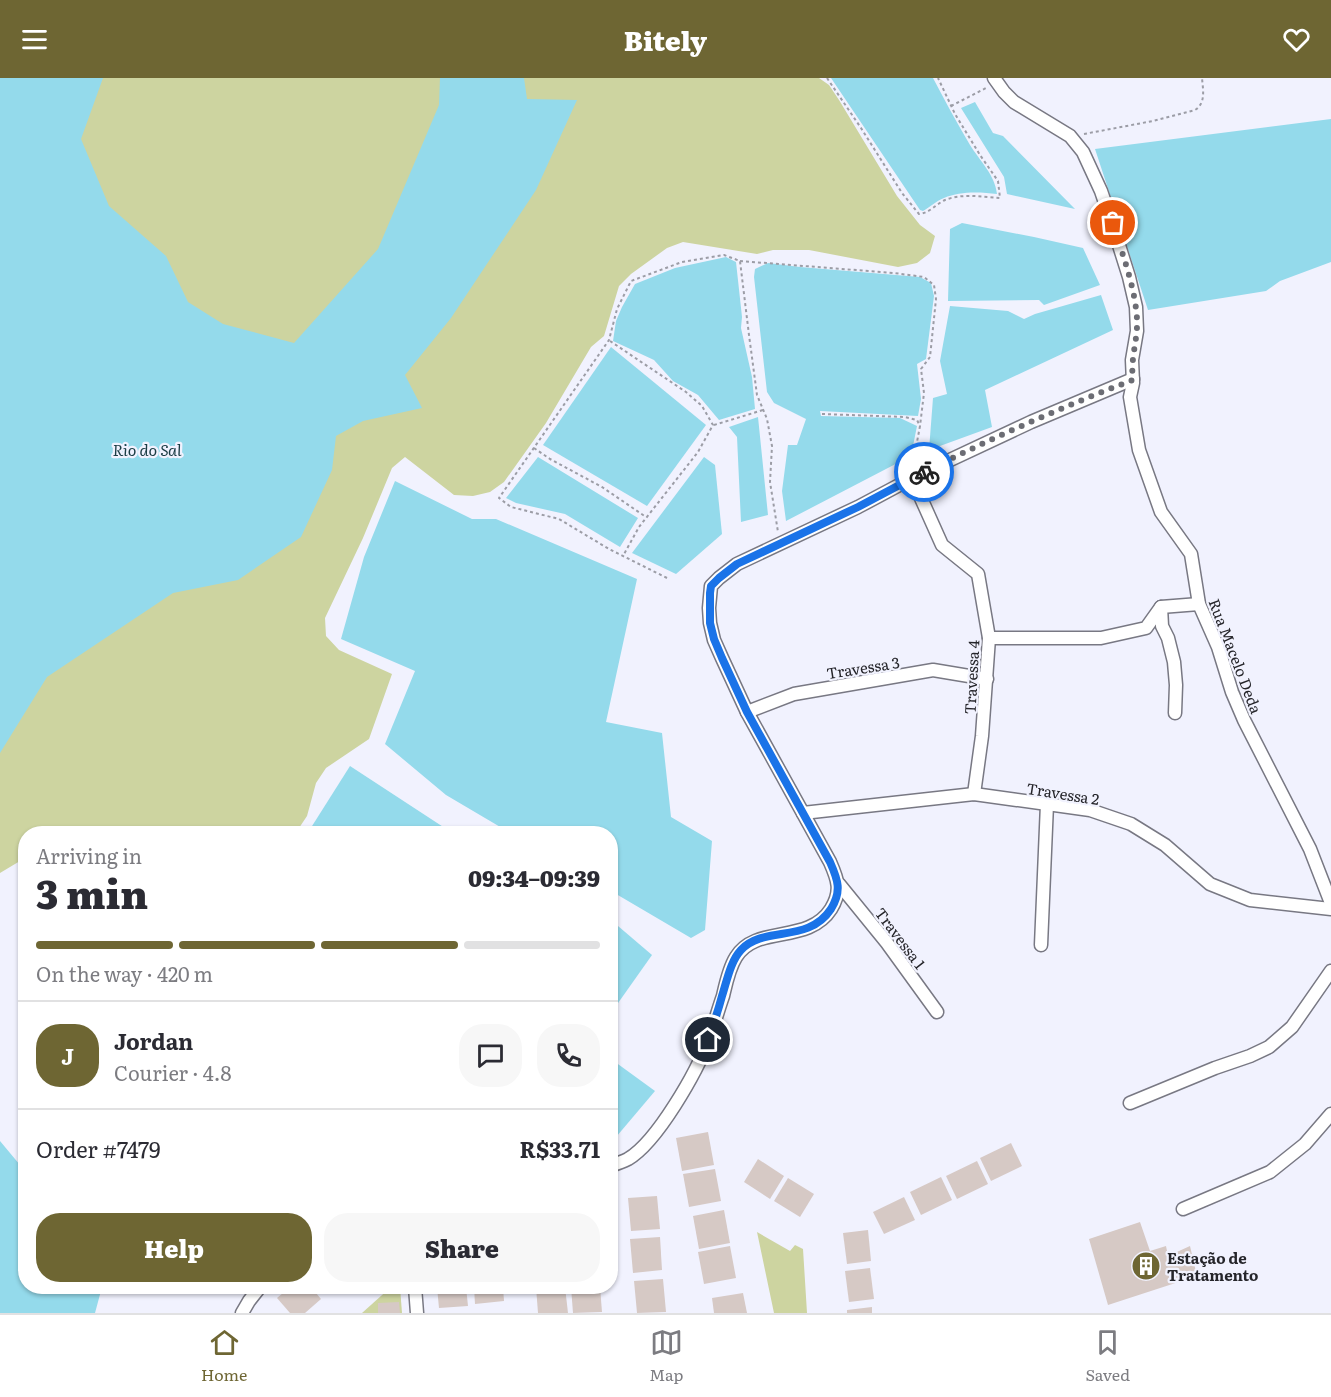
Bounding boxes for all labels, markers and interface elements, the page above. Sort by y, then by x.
text: Bitely [624,19,707,59]
icon: menu [18,23,51,56]
icon: heart [1280,23,1313,56]
pin [1087,197,1138,248]
icon: bag [1096,206,1129,239]
water label: Rio do Sal [112,437,182,461]
courier [894,442,954,502]
icon: bike [908,456,941,489]
street label: Rua Macelo Deda [1203,595,1269,718]
street label: Travessa 4 [958,639,984,715]
street label: Travessa 3 [825,650,901,684]
street label: Travessa 2 [1025,776,1102,810]
text: Arriving in [36,840,142,870]
text: 09:34–09:39 [468,861,600,894]
text: 3 min [36,863,148,921]
street label: Travessa 1 [870,902,932,974]
text: On the way · 420 m [36,958,213,988]
pin [682,1014,733,1065]
icon: home [691,1023,724,1056]
text: Jordan [114,1024,193,1057]
button: chat [459,1024,522,1087]
button: phone [537,1024,600,1087]
text: J [61,1039,74,1072]
text: Courier · 4.8 [114,1057,231,1087]
text: Order #7479 [36,1132,161,1165]
text: R$33.71 [520,1132,600,1165]
button: Help [36,1213,312,1282]
button: Share [324,1213,600,1282]
place label: Estação de Tratamento [1167,1246,1258,1286]
building icon: Estação de Tratamento [1130,1250,1162,1282]
tab: Home [201,1326,247,1386]
tab: Map [649,1326,683,1386]
tab: Saved [1085,1326,1130,1386]

